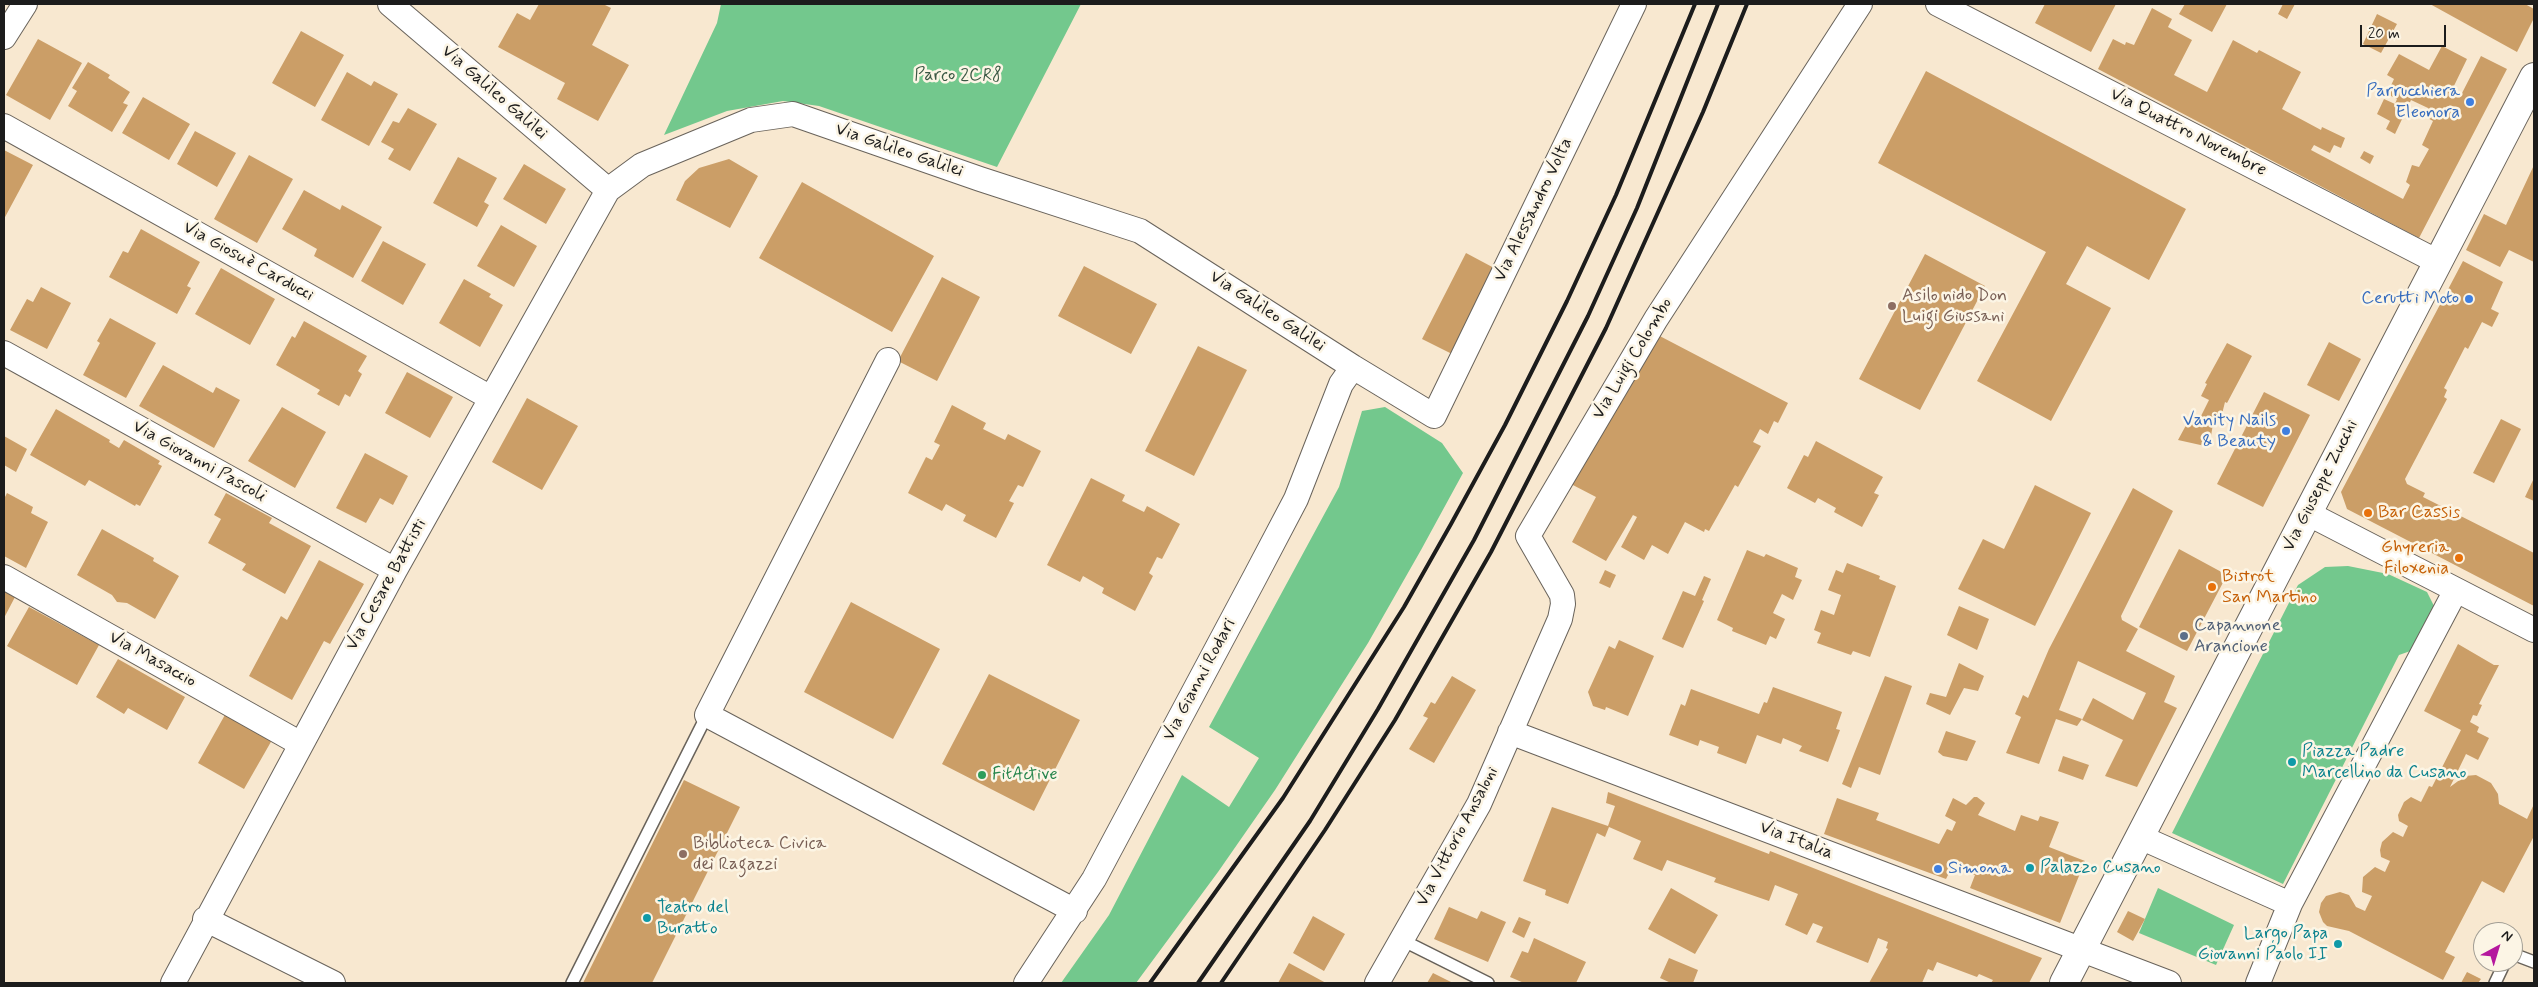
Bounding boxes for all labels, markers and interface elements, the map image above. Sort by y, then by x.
scale bar [2363,15,2449,47]
text: 20 m [2368,24,2400,44]
street label: Via Galileo Galilei [436,41,552,145]
park label: Parco 2CR8 [914,65,1002,87]
place label: Parrucchiera Eleonora [2366,81,2460,124]
street label: Via Quattro Novembre [2106,84,2270,182]
marker: Parrucchiera Eleonora [2464,96,2476,108]
street label: Via Galileo Galilei [832,119,966,183]
street label: Via Alessandro Volta [1490,135,1578,285]
street label: Via Giosuè Carducci [179,217,317,307]
street label: Via Galileo Galilei [1205,267,1329,357]
place label: Asilo nido Don Luigi Giussani [1902,285,2007,328]
place label: Cerutti Moto [2361,288,2459,310]
marker: Cerutti Moto [2463,293,2475,305]
street label: Via Luigi Colombo [1588,294,1678,424]
marker: Asilo nido Don Luigi Giussani [1886,300,1898,312]
place label: Vanity Nails & Beauty [2183,410,2276,452]
street label: Via Giovanni Pascoli [128,416,270,508]
street label: Via Giuseppe Zucchi [2278,416,2364,556]
marker: Vanity Nails & Beauty [2280,425,2292,437]
place label: Bar Cassis [2378,502,2460,524]
marker: Bar Cassis [2362,507,2374,519]
street label: Via Cesare Battisti [342,515,432,655]
place label: Ghyreria Filoxenia [2381,537,2449,580]
marker: Ghyreria Filoxenia [2453,552,2465,564]
place label: Bistrot San Martino [2222,566,2317,608]
marker: Bistrot San Martino [2206,581,2218,593]
street label: Via Gianni Rodari [1159,615,1241,745]
place label: Capannone Arancione [2194,615,2280,658]
street label: Via Masaccio [105,627,199,693]
marker: Capannone Arancione [2178,630,2190,642]
place label: Piazza Padre Marcellino da Cusano [2302,741,2467,784]
marker: Piazza Padre Marcellino da Cusano [2286,756,2298,768]
street label: Via Vittorio Ansaloni [1412,763,1504,911]
place label: FitActive [992,764,1058,786]
marker: FitActive [976,769,988,781]
street label: Via Italia [1756,817,1836,865]
place label: Biblioteca Civica dei Ragazzi [693,833,826,876]
marker: Biblioteca Civica dei Ragazzi [677,848,689,860]
place label: Palazzo Cusano [2040,857,2161,879]
place label: Simona [1948,858,2011,880]
marker: Palazzo Cusano [2024,862,2036,874]
marker: Simona [1932,863,1944,875]
place label: Teatro del Buratto [657,897,729,940]
marker: Teatro del Buratto [641,912,653,924]
north arrow [2473,922,2523,972]
place label: Largo Papa Giovanni Paolo II [2198,923,2328,966]
text: N [2498,926,2516,946]
marker: Largo Papa Giovanni Paolo II [2332,938,2344,950]

